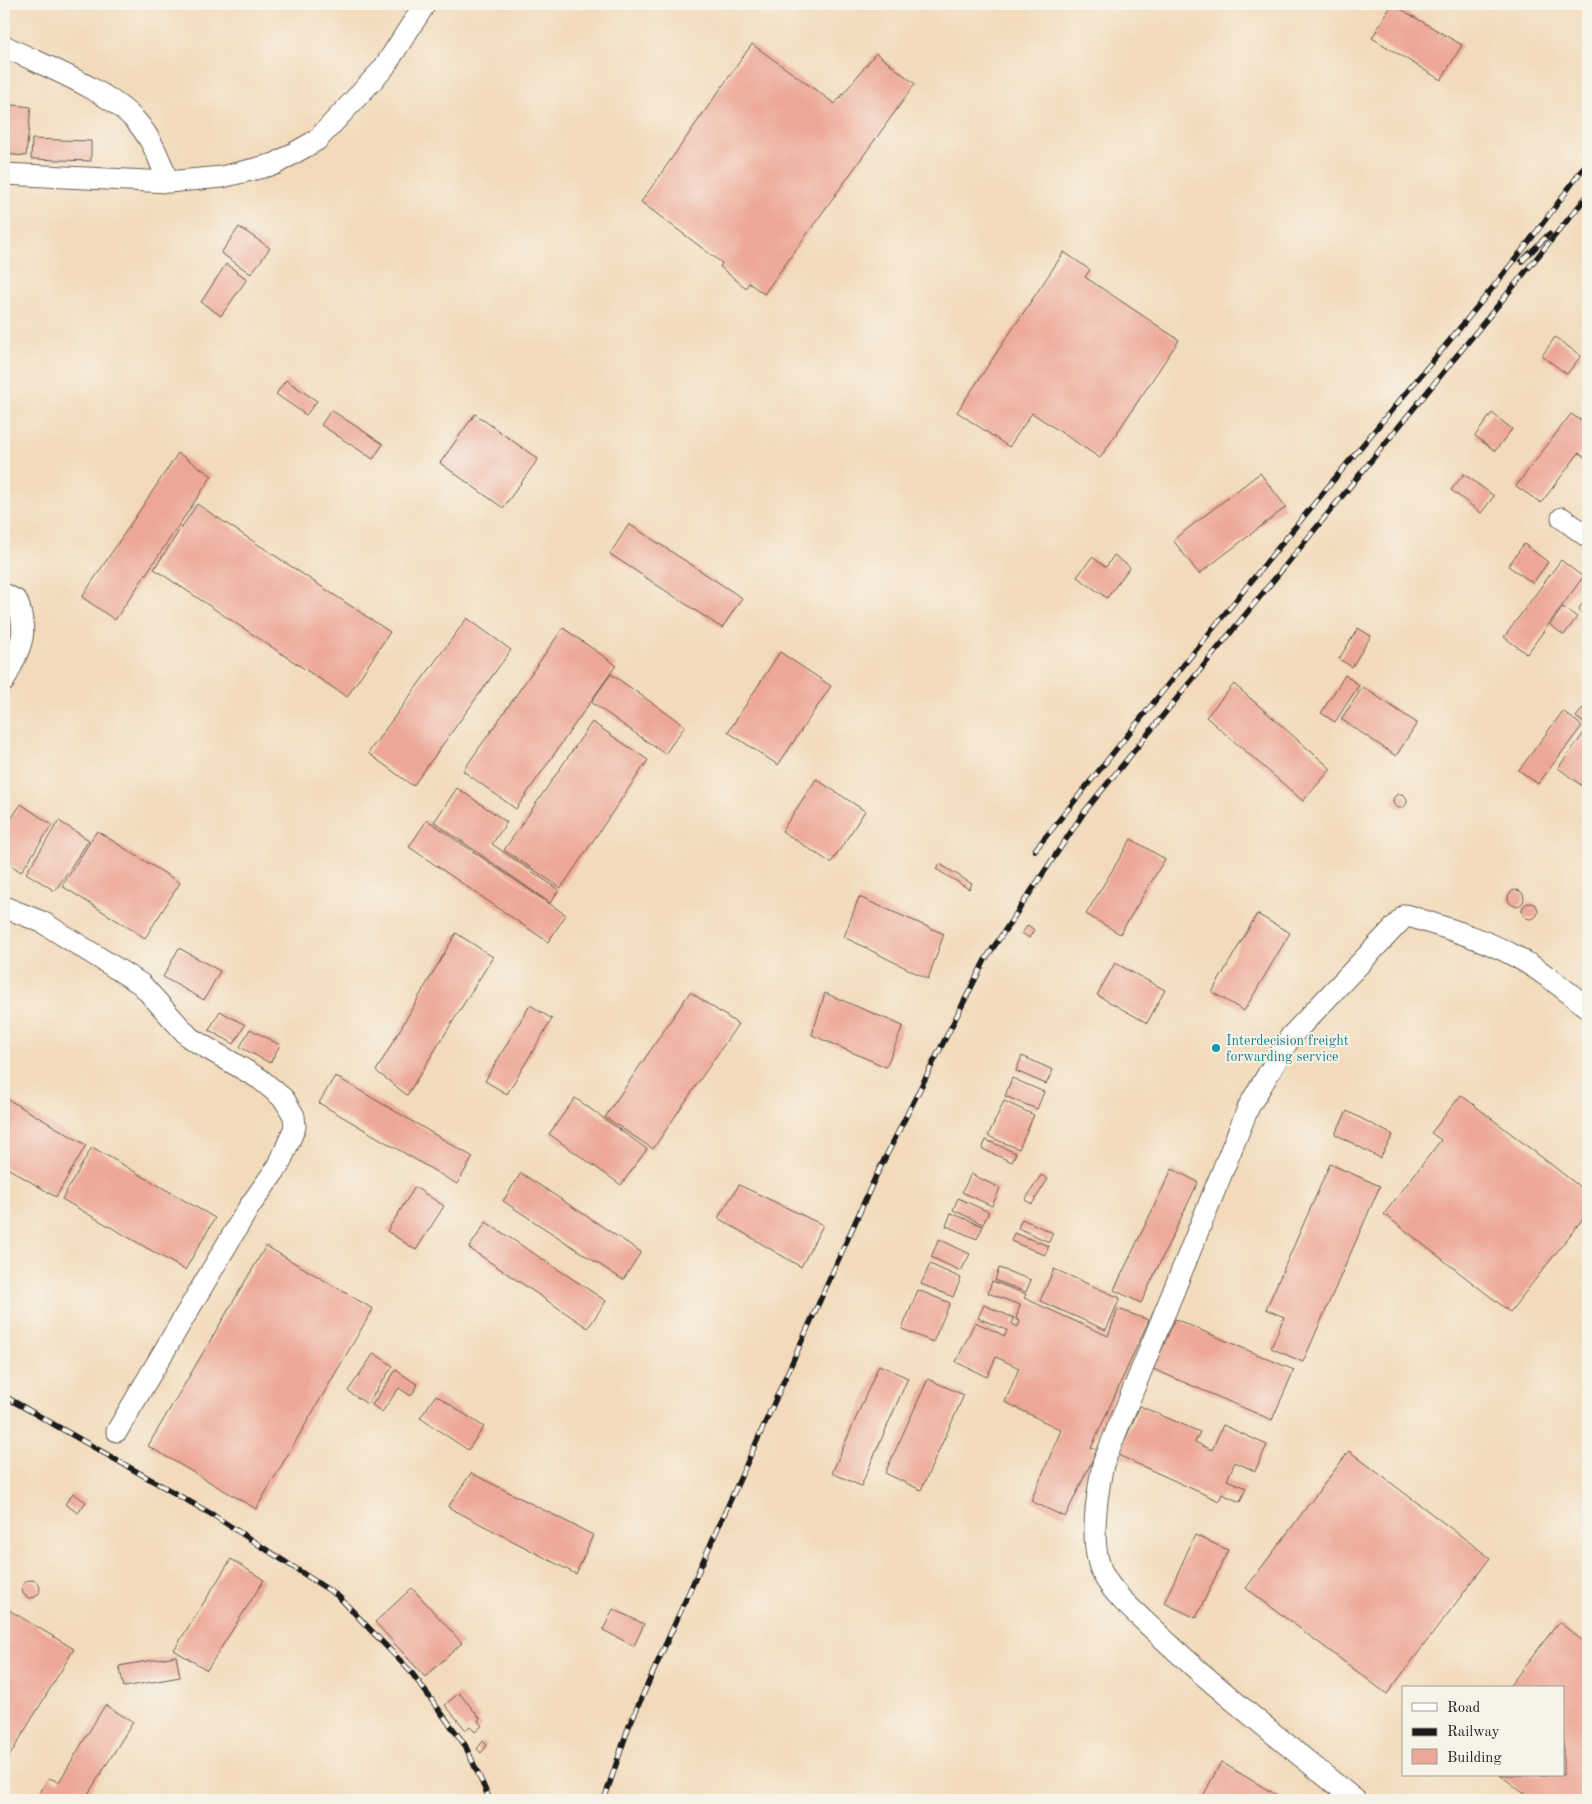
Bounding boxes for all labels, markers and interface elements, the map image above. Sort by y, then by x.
place label: Interdecision freight forwarding service [1226,1034,1349,1064]
marker: Interdecision freight forwarding service [1210,1042,1222,1054]
legend [1402,1686,1564,1776]
text: Road [1447,1701,1481,1716]
text: Railway [1447,1725,1500,1740]
text: Building [1447,1751,1502,1766]

